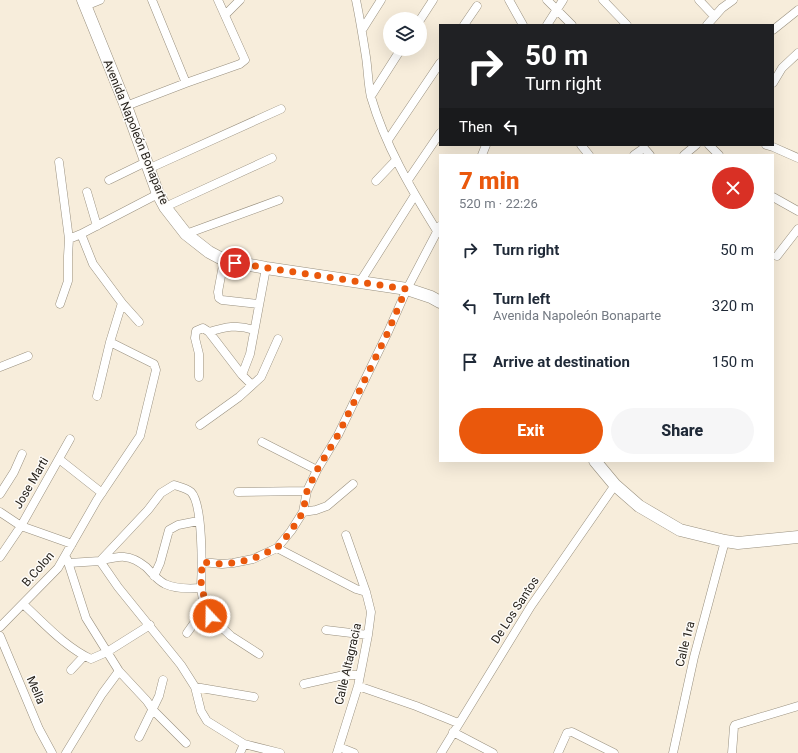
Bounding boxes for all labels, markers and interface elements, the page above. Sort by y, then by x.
map controls [383,12,427,56]
button: layers [383,12,427,56]
text: 50 m [525,39,588,72]
icon: right [459,40,511,92]
street label: Avenida Napoleón Bonaparte [100,57,172,207]
text: Turn right [525,73,602,94]
icon: left [500,116,522,138]
text: Then [459,118,492,136]
text: 7 min [459,167,520,195]
button: close [712,167,754,209]
text: 520 m · 22:26 [459,196,538,211]
icon: right [459,239,481,261]
text: Turn right [493,241,559,259]
text: 50 m [720,241,754,259]
pin [218,246,252,280]
icon: arrive [224,252,246,274]
text: Turn left [493,290,550,308]
icon: left [459,295,481,317]
text: 320 m [712,297,754,315]
text: Avenida Napoleón Bonaparte [493,308,661,323]
icon: arrive [459,351,481,373]
text: Arrive at destination [493,353,630,371]
text: 150 m [712,353,754,371]
button: Exit [459,408,603,454]
button: Share [611,408,754,454]
street label: Jose Marti [11,455,51,511]
street label: B.Colon [19,549,57,589]
street label: De Los Santos [488,574,542,646]
position arrow [189,595,231,637]
street label: Calle 1ra [673,620,697,668]
street label: Calle Altagracia [332,622,364,706]
street label: Mella [24,674,48,706]

